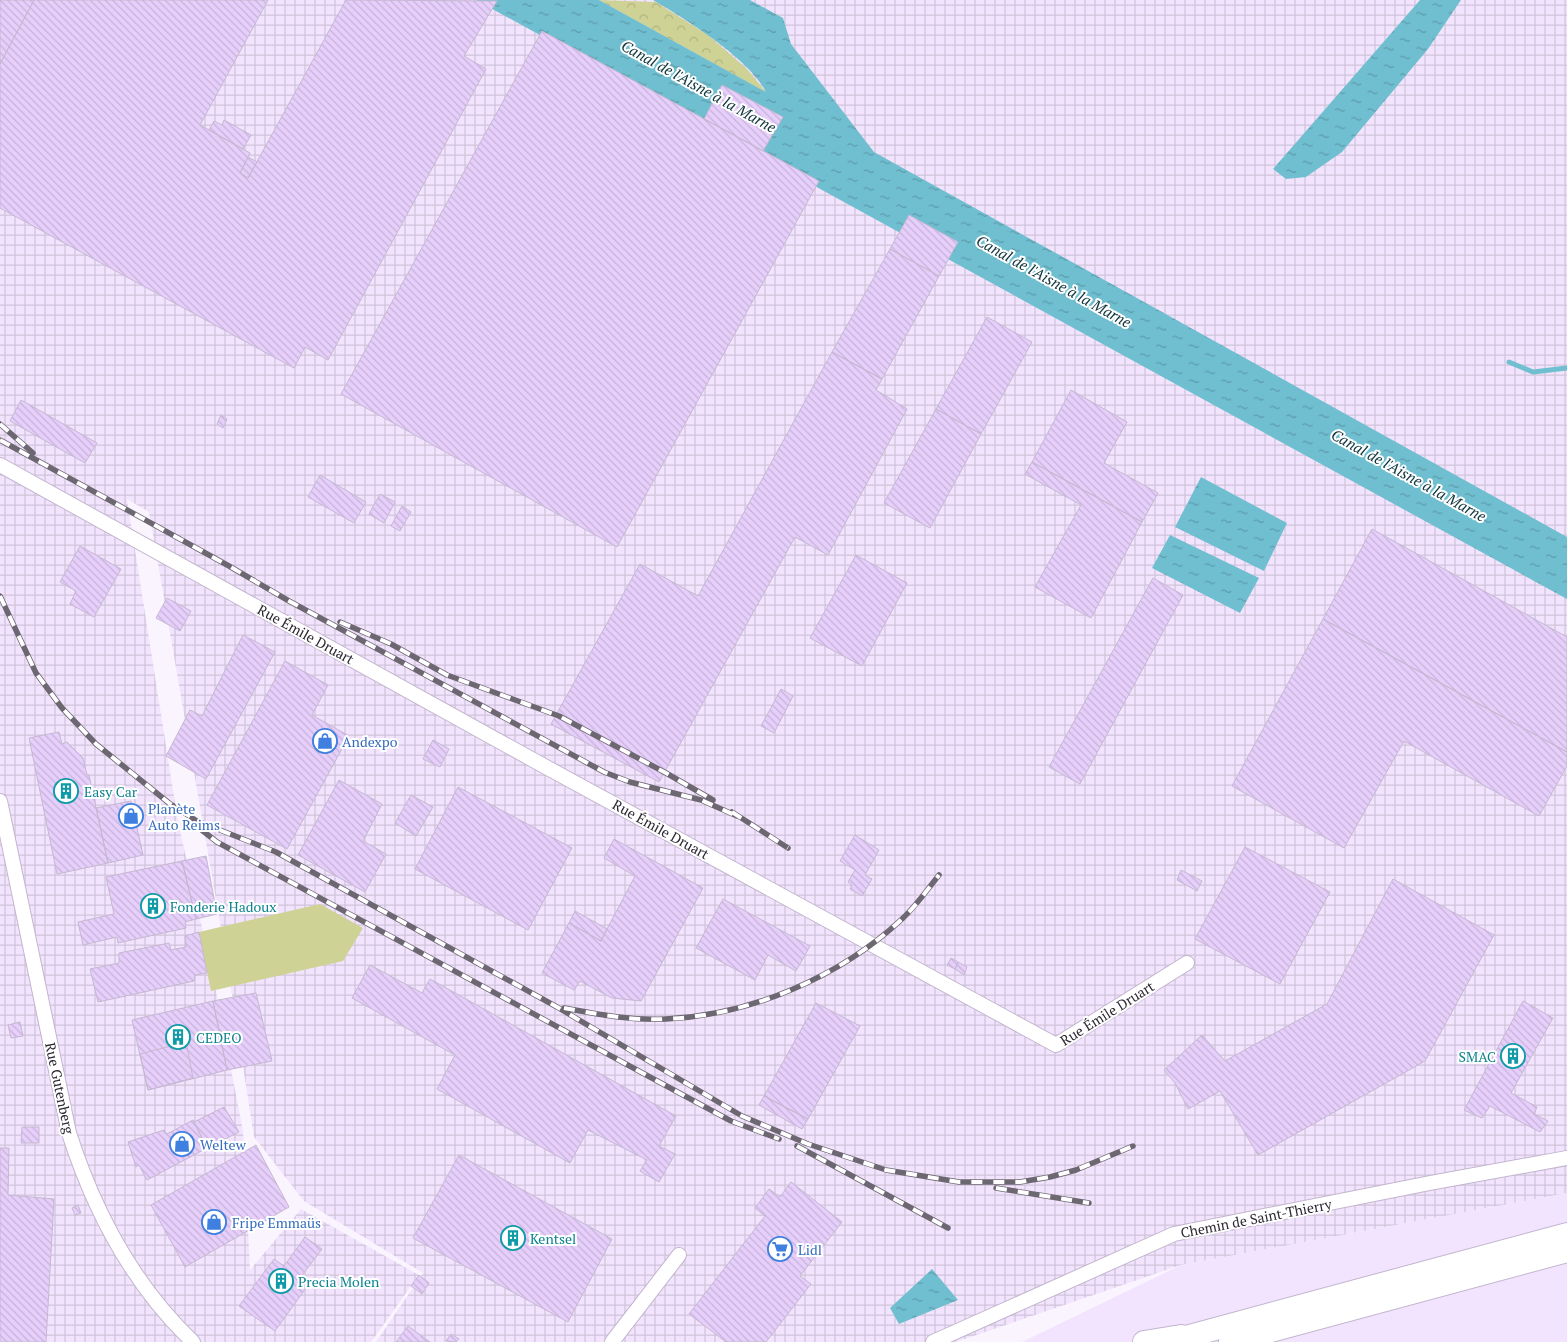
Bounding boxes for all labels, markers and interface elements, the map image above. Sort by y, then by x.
water label: Canal de l'Aisne à la Marne [618,35,780,137]
water label: Canal de l'Aisne à la Marne [973,230,1135,332]
water label: Canal de l'Aisne à la Marne [1328,424,1490,526]
street label: Rue Émile Druart [254,600,358,669]
shop icon: Andexpo [312,728,338,754]
place label: Andexpo [342,732,398,751]
building icon: Easy Car [53,778,79,804]
place label: Easy Car [84,782,138,801]
street label: Rue Émile Druart [609,795,713,864]
place label: Planète Auto Reims [148,799,220,834]
shop icon: Planète Auto Reims [118,803,144,829]
building icon: Fonderie Hadoux [140,893,166,919]
place label: Fonderie Hadoux [170,897,277,916]
street label: Rue Émile Druart [1056,976,1158,1050]
building icon: CEDEO [165,1024,191,1050]
place label: CEDEO [196,1028,242,1047]
street label: Rue Gutenberg [41,1041,79,1136]
building icon: SMAC [1500,1043,1526,1069]
place label: SMAC [1459,1047,1496,1066]
shop icon: Weltew [169,1131,195,1157]
place label: Weltew [200,1135,247,1154]
street label: Chemin de Saint-Thierry [1179,1194,1334,1242]
shop icon: Fripe Emmaüs [201,1209,227,1235]
place label: Fripe Emmaüs [232,1213,321,1232]
building icon: Kentsel [500,1225,526,1251]
place label: Kentsel [530,1229,576,1248]
supermarket icon: Lidl [767,1236,793,1262]
place label: Lidl [798,1240,822,1259]
building icon: Precia Molen [268,1268,294,1294]
place label: Precia Molen [298,1272,380,1291]

